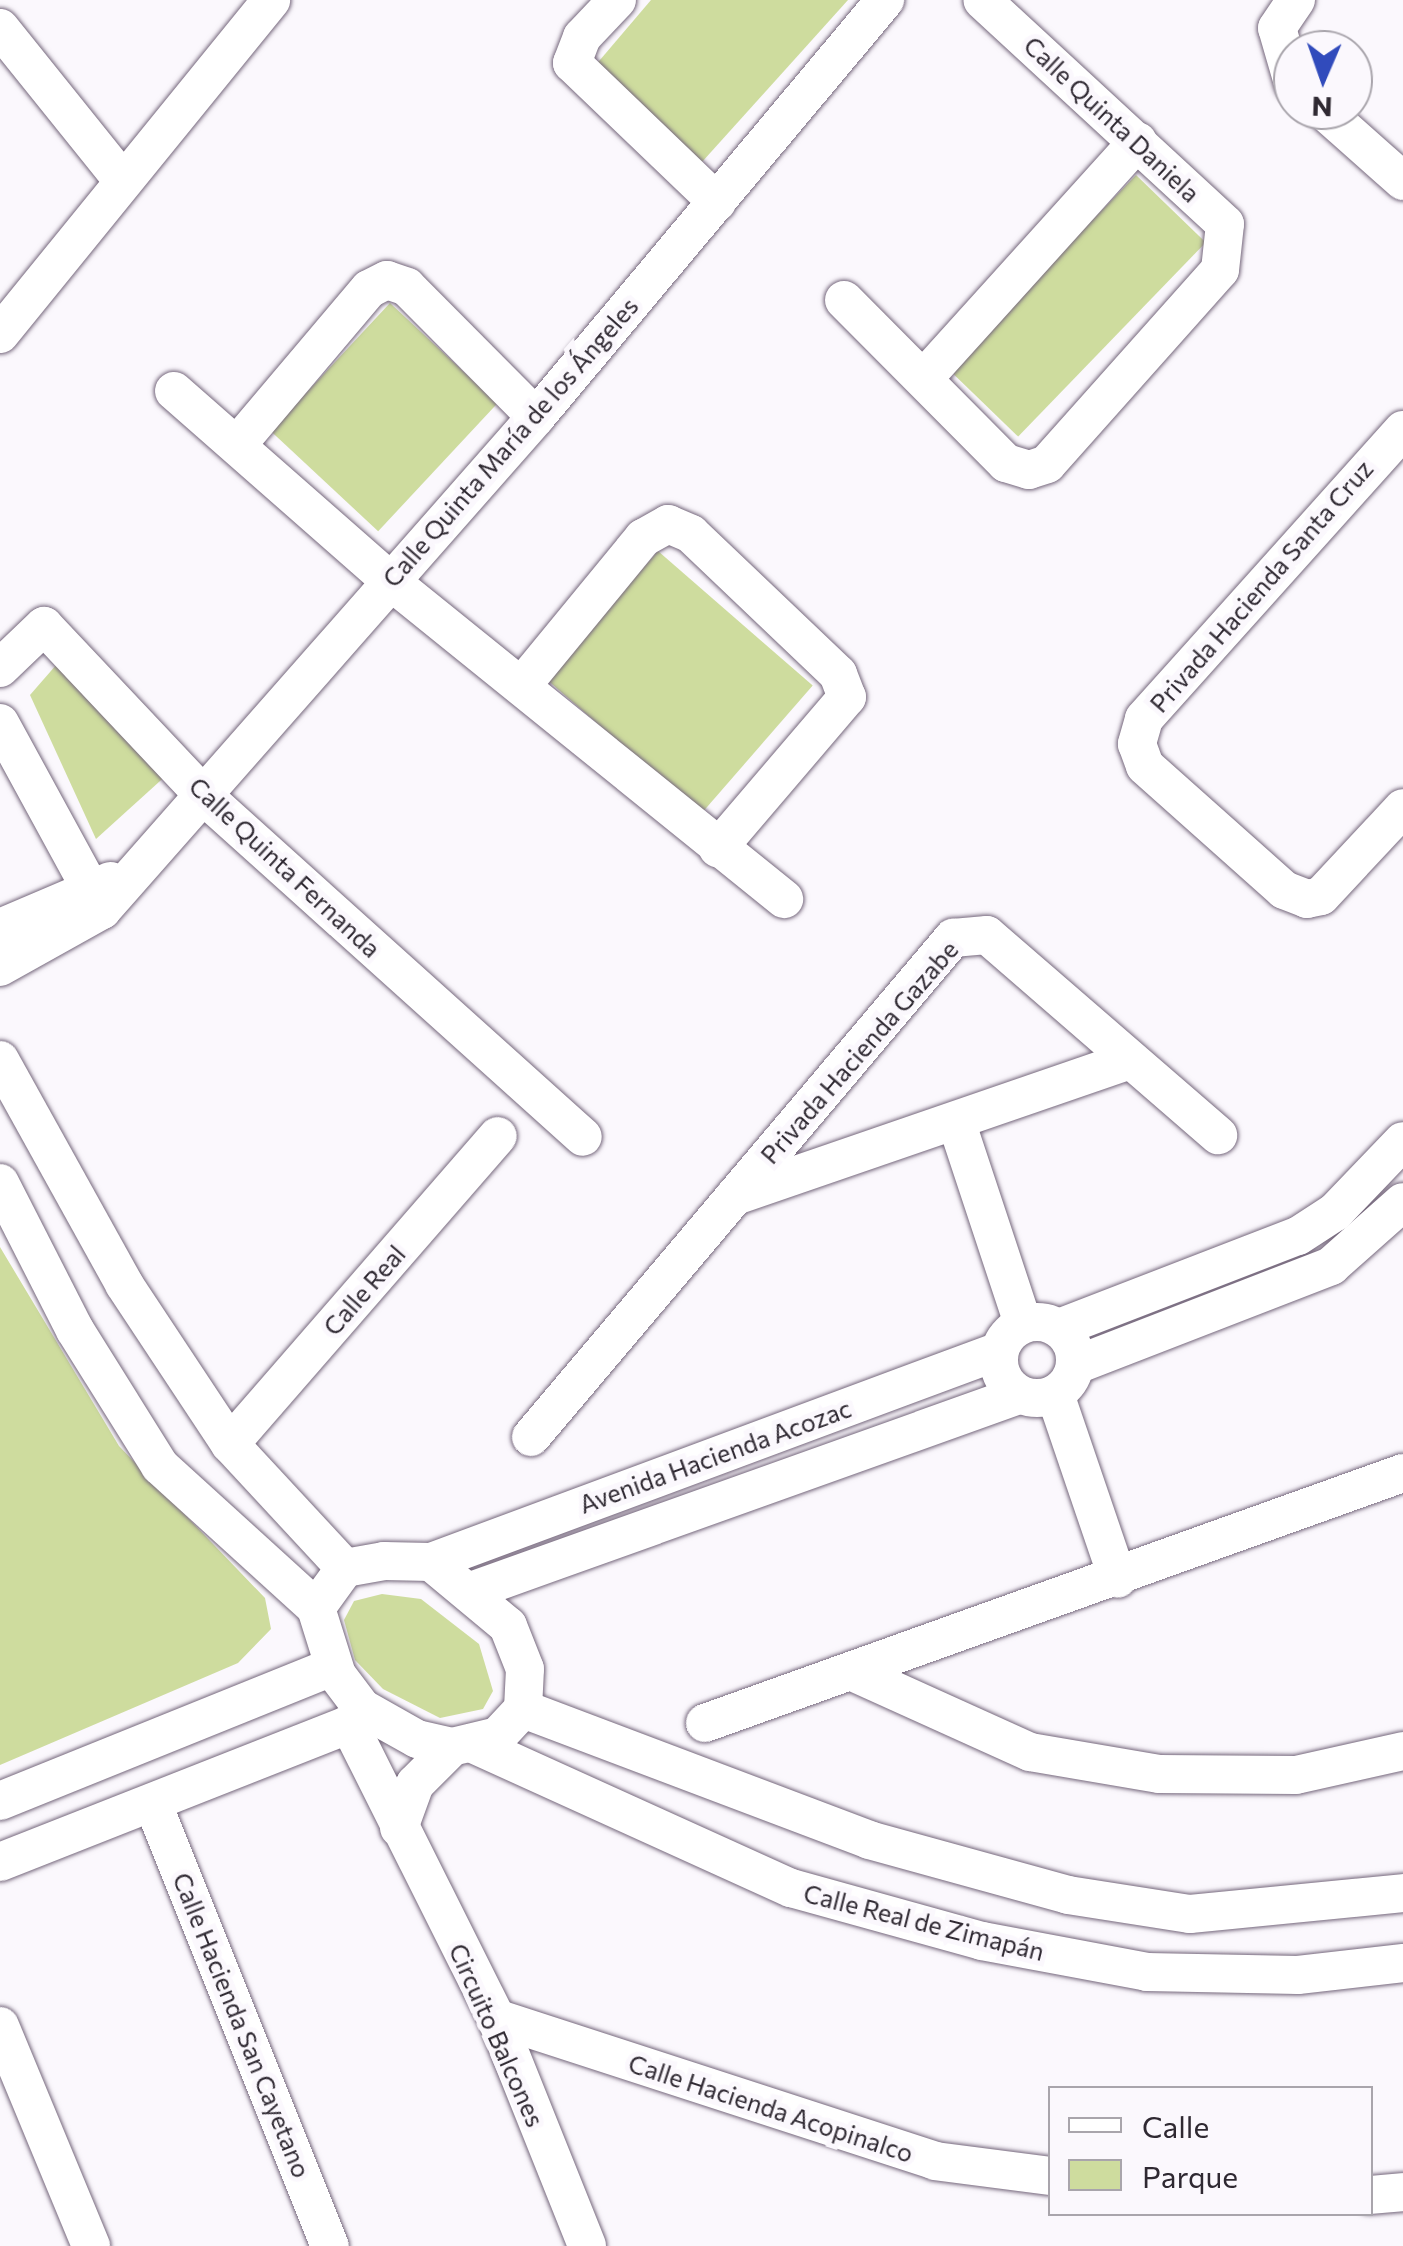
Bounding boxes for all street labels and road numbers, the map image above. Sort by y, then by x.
street label: Calle Quinta Daniela [1018,30,1206,208]
street label: Calle Quinta María de los Ángeles [376,291,644,593]
street label: Privada Hacienda Santa Cruz [1143,454,1379,718]
street label: Calle Quinta Fernanda [183,771,387,963]
street label: Privada Hacienda Gazabe [754,934,964,1170]
street label: Calle Real [317,1239,411,1341]
street label: Avenida Hacienda Acozac [575,1393,855,1519]
street label: Calle Hacienda San Cayetano [167,1868,317,2182]
street label: Calle Real de Zimapán [801,1878,1047,1966]
street label: Circuito Balcones [443,1939,551,2131]
street label: Calle Hacienda Acopinalco [625,2048,917,2168]

